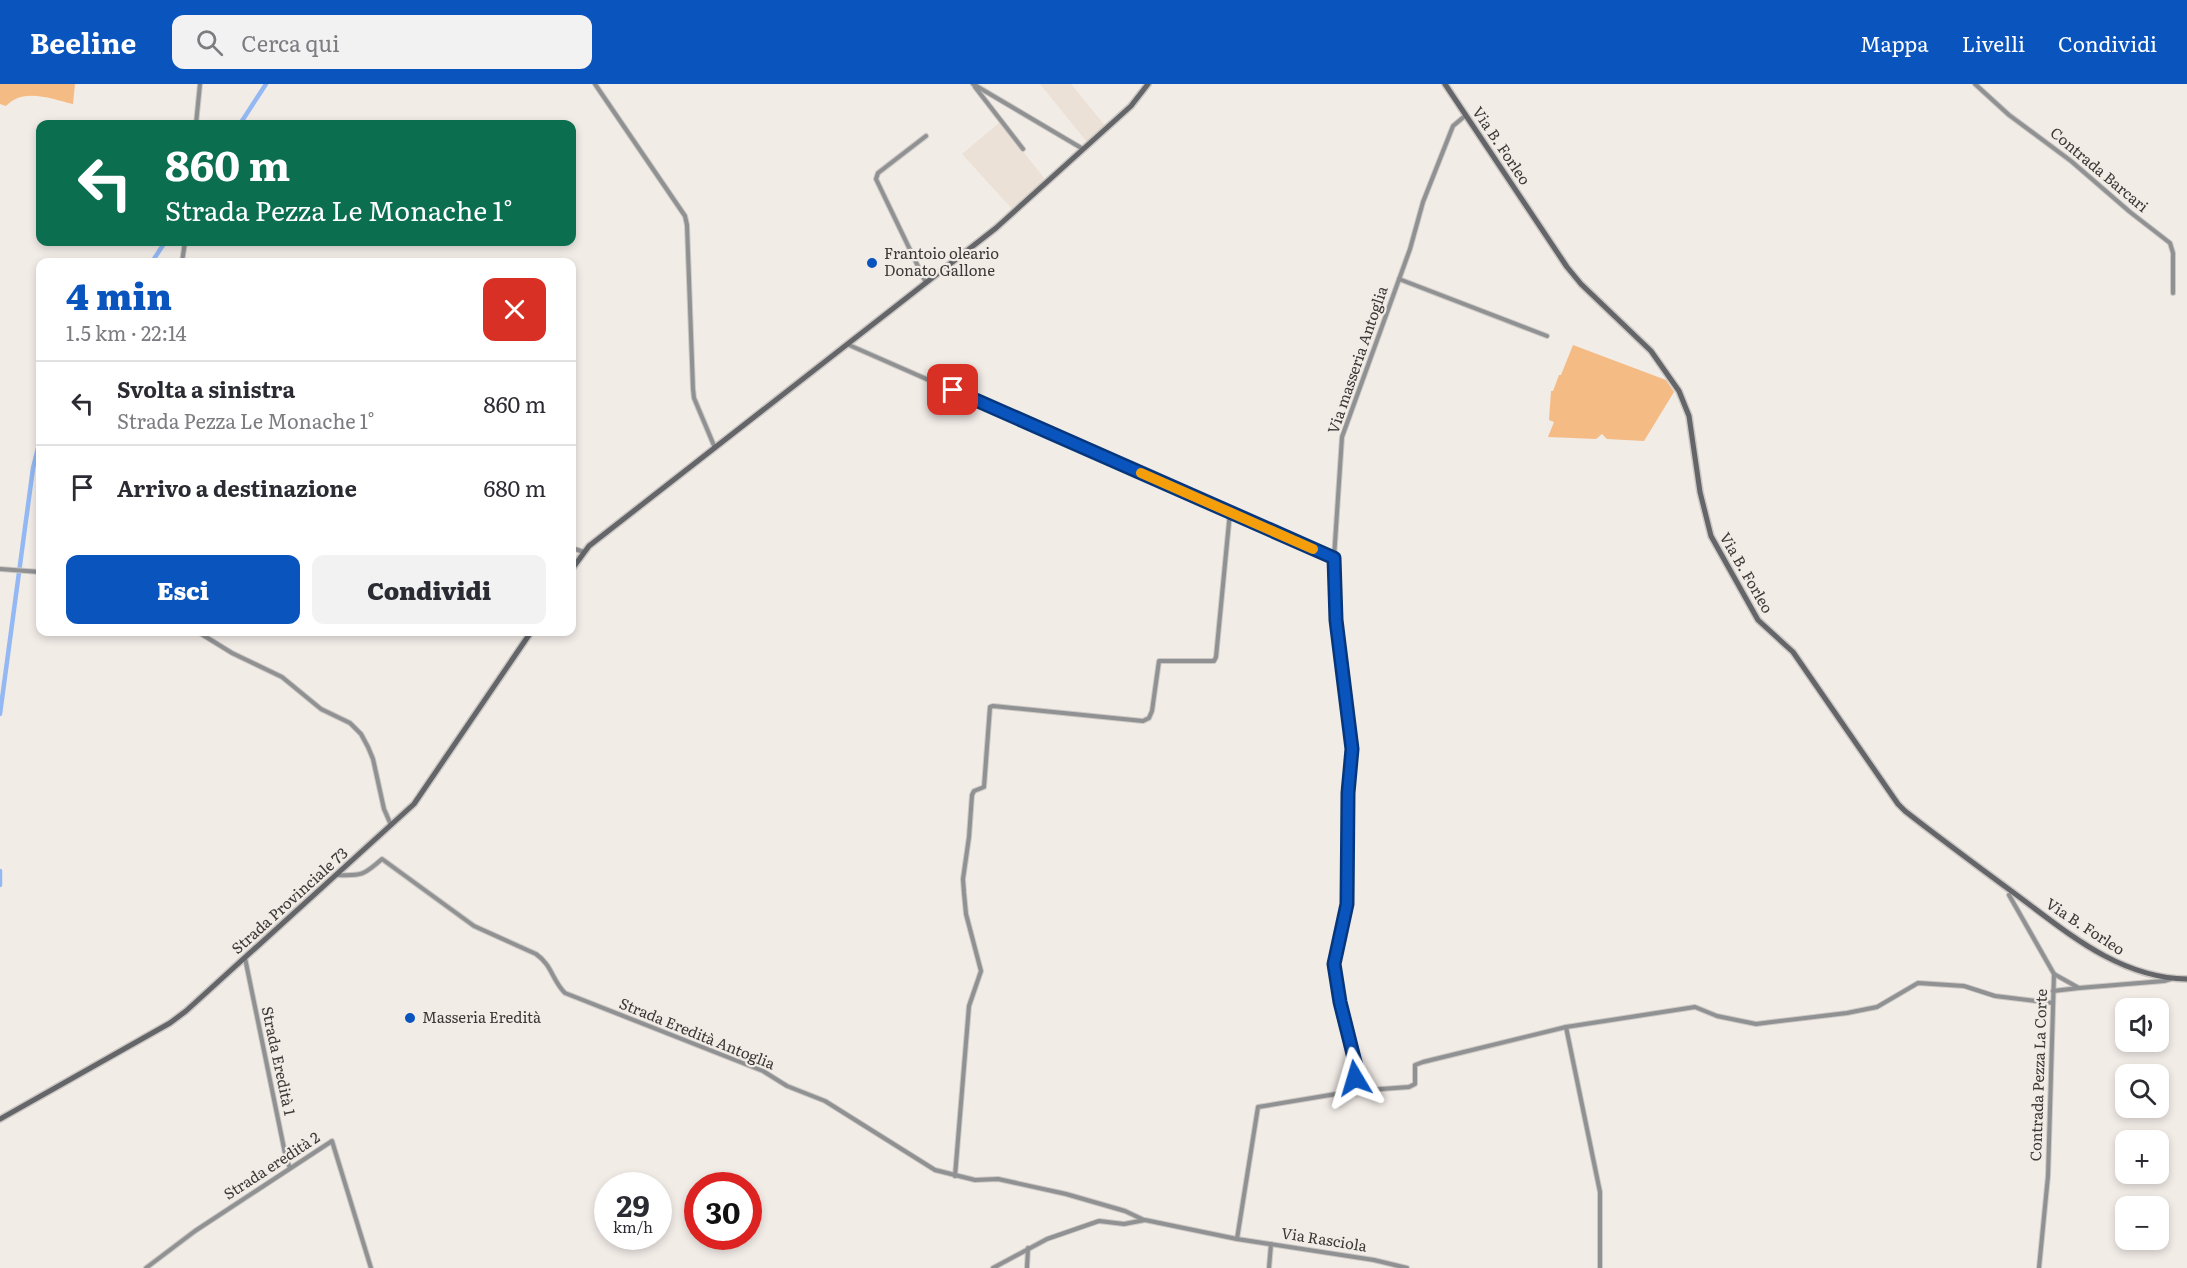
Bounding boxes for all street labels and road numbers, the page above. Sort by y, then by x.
street label: Via B. Forleo [1467,101,1537,189]
street label: Contrada Barcari [2046,121,2154,217]
street label: Via masseria Antoglia [1320,282,1393,437]
street label: Via B. Forleo [1715,527,1780,617]
street label: Strada Provinciale 73 [226,841,352,959]
street label: Via B. Forleo [2042,891,2130,960]
street label: Contrada Pezza La Corte [2023,988,2052,1162]
street label: Strada Eredità Antoglia [616,991,780,1075]
street label: Strada Eredità 1 [257,1004,302,1117]
street label: Strada eredità 2 [219,1125,324,1205]
street label: Via Rasciola [1280,1220,1370,1257]

